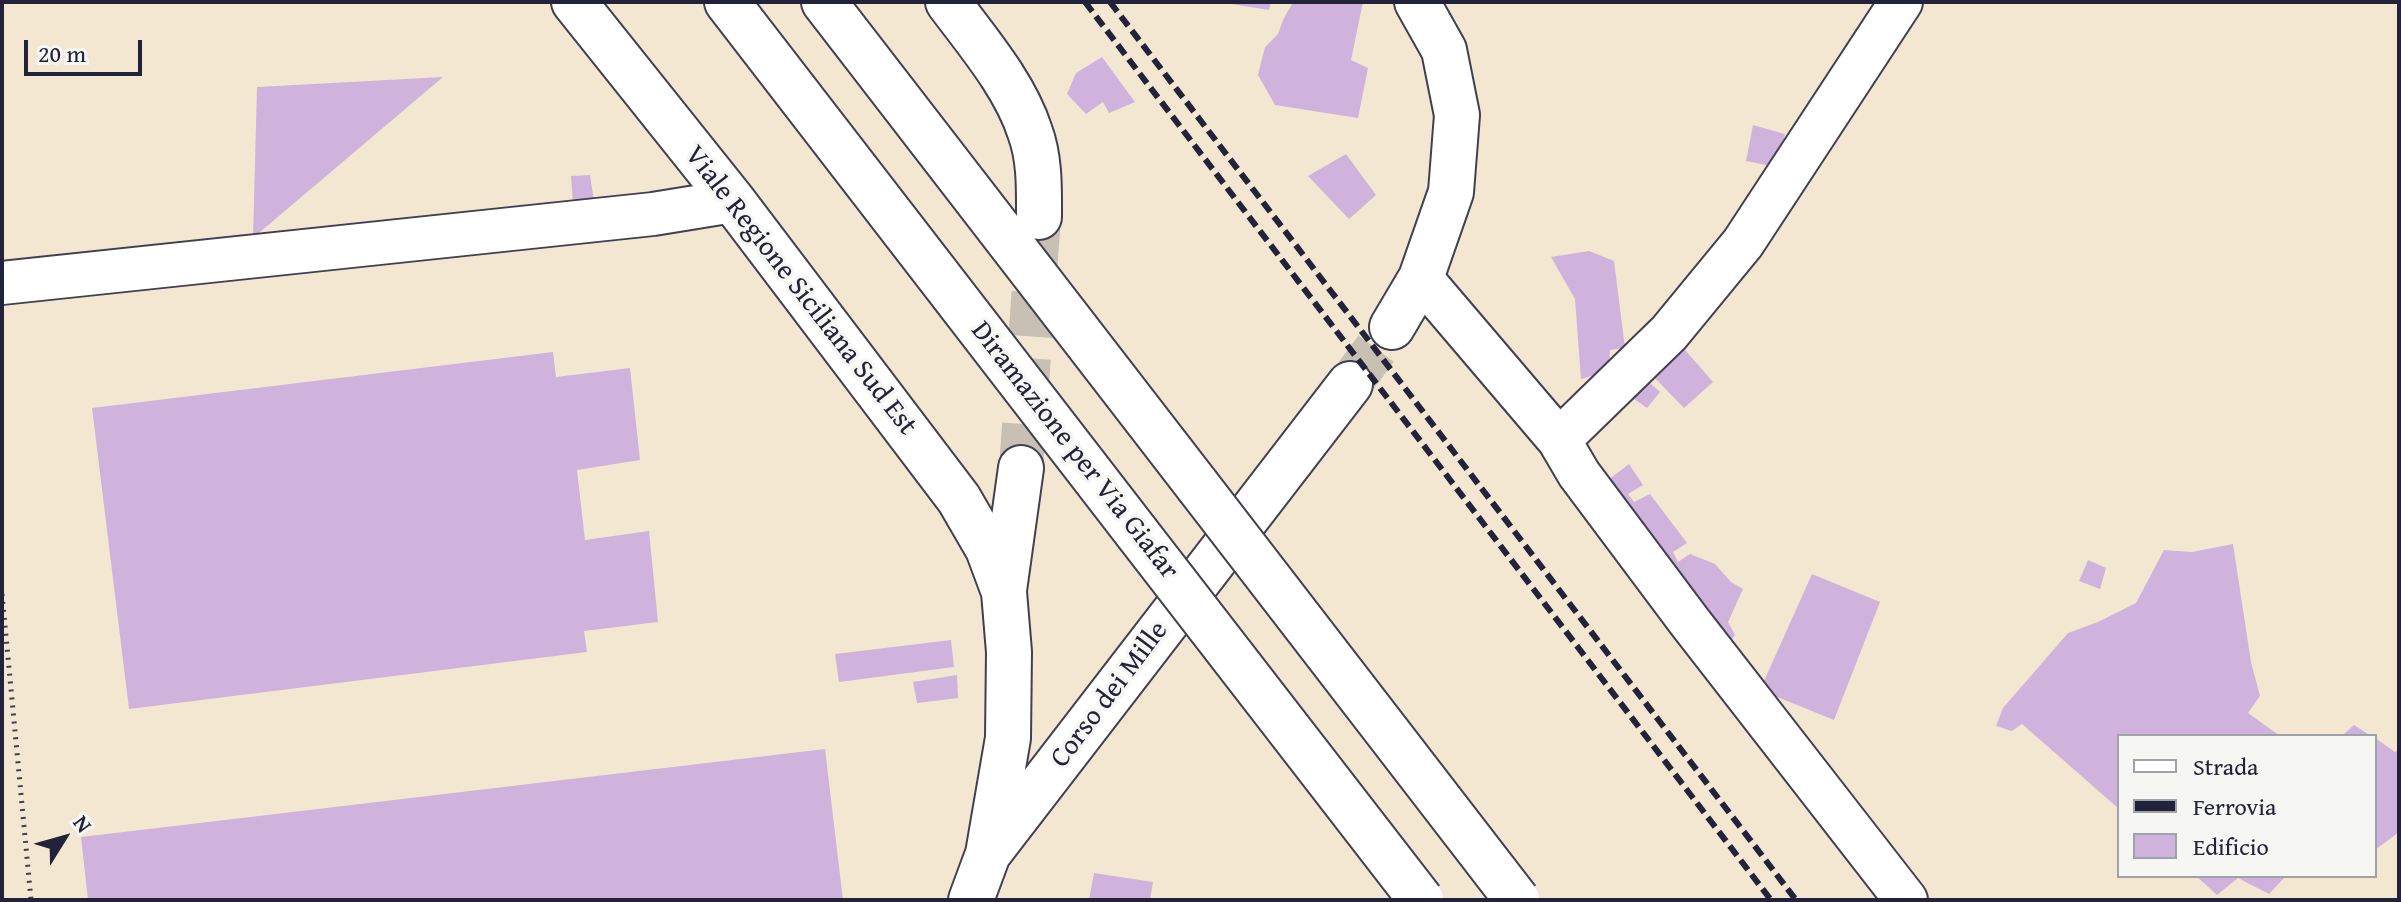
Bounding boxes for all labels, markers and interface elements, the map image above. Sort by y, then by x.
scale bar [28,24,146,74]
text: 20 m [38,36,86,71]
street label: Viale Regione Siciliana Sud Est [677,140,923,442]
street label: Diramazione per Via Giafar [963,315,1185,587]
street label: Corso dei Mille [1044,615,1176,775]
legend [2117,734,2377,878]
text: Strada [2193,749,2258,784]
text: Ferrovia [2193,789,2276,824]
north arrow [24,798,104,878]
text: N [66,808,100,839]
text: Edificio [2193,829,2269,864]

